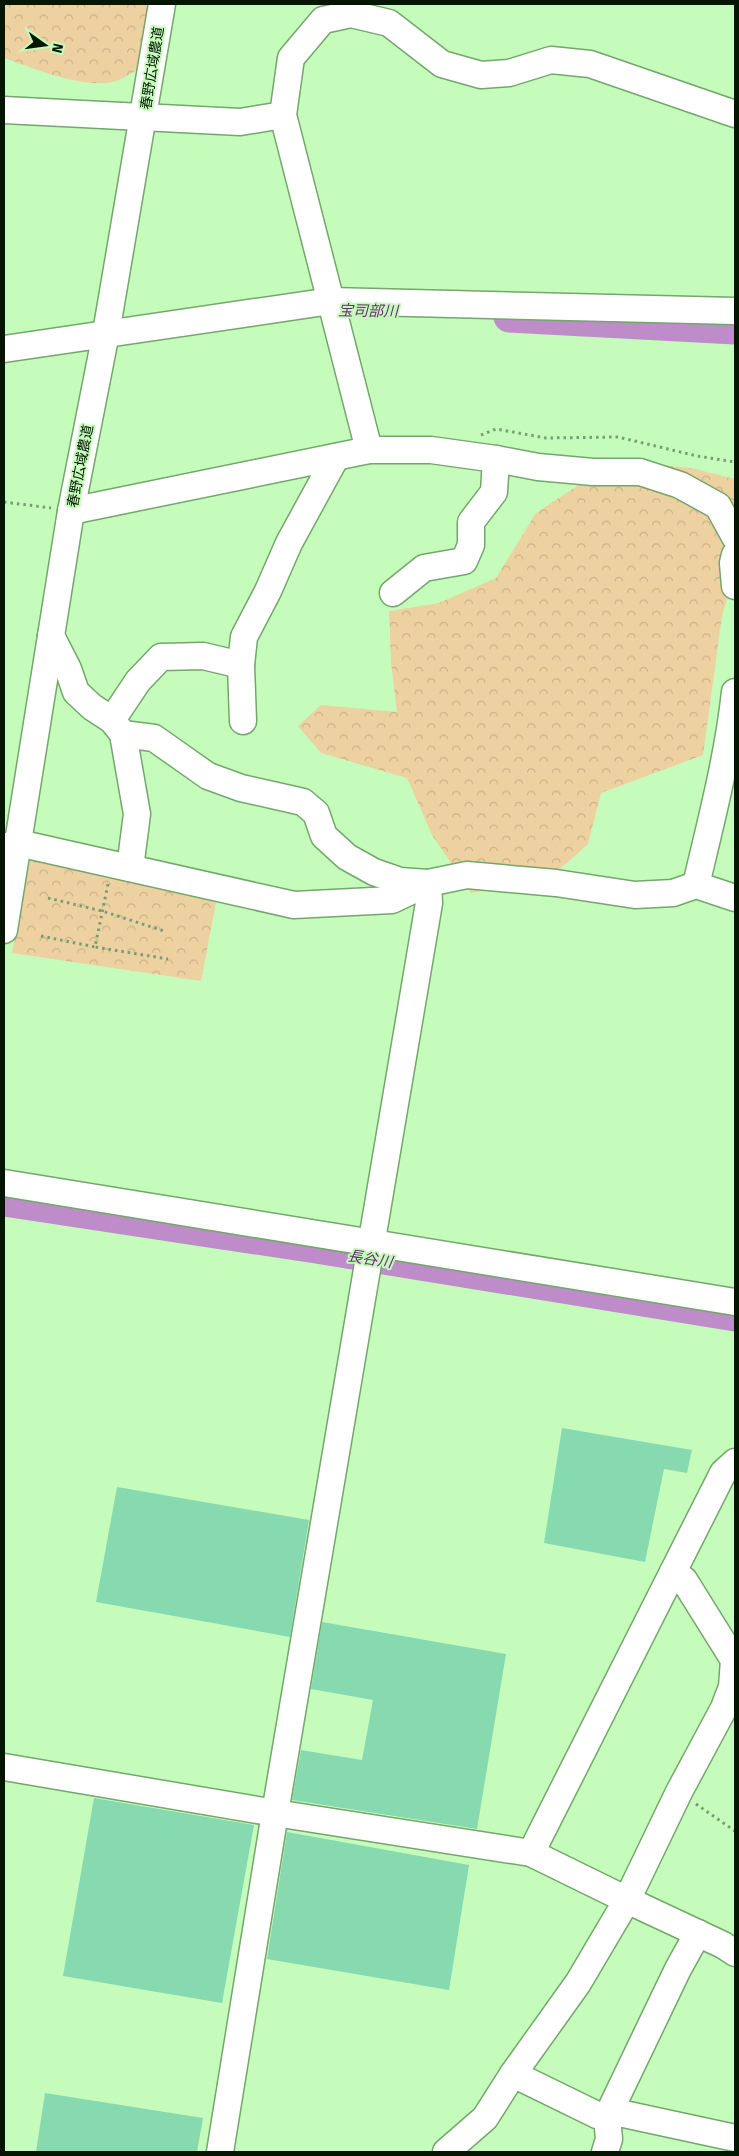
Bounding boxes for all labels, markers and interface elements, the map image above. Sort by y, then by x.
north arrow [20,20,70,70]
street label: 春野広域農道 [138,25,167,111]
text: N [48,41,67,55]
water label: 宝司部川 [338,301,400,321]
street label: 春野広域農道 [64,423,97,509]
water label: 長谷川 [346,1247,396,1272]

